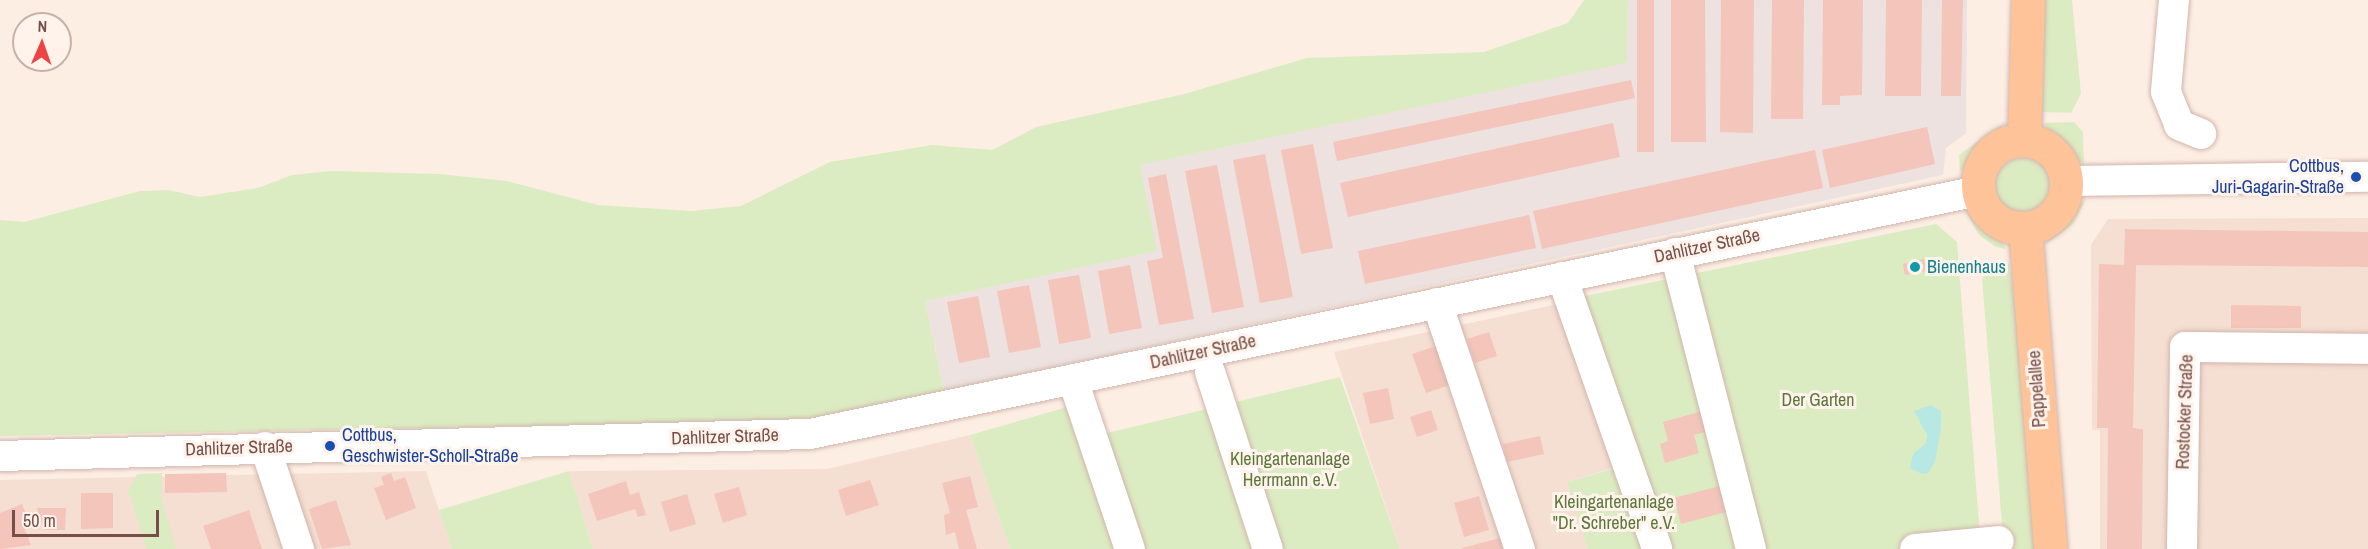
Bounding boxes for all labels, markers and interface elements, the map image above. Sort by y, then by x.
north arrow [12,12,72,72]
text: N [37,15,48,37]
place label: Cottbus, Juri-Gagarin-Straße [2212,156,2344,198]
marker: Cottbus, Juri-Gagarin-Straße [2349,170,2363,184]
street label: Dahlitzer Straße [1652,224,1762,268]
place label: Bienenhaus [1927,256,2006,278]
marker: Bienenhaus [1908,260,1922,274]
street label: Dahlitzer Straße [1148,330,1258,374]
street label: Pappelallee [2024,350,2050,428]
street label: Rostocker Straße [2172,354,2198,470]
park label: Der Garten [1781,389,1855,411]
street label: Dahlitzer Straße [671,424,779,450]
place label: Cottbus, Geschwister-Scholl-Straße [342,425,518,468]
street label: Dahlitzer Straße [185,435,293,461]
marker: Cottbus, Geschwister-Scholl-Straße [323,439,337,453]
park label: Kleingartenanlage Herrmann e.V. [1230,449,1350,492]
park label: Kleingartenanlage "Dr. Schreber" e.V. [1553,492,1675,534]
scale bar [15,498,162,536]
text: 50 m [23,508,56,533]

